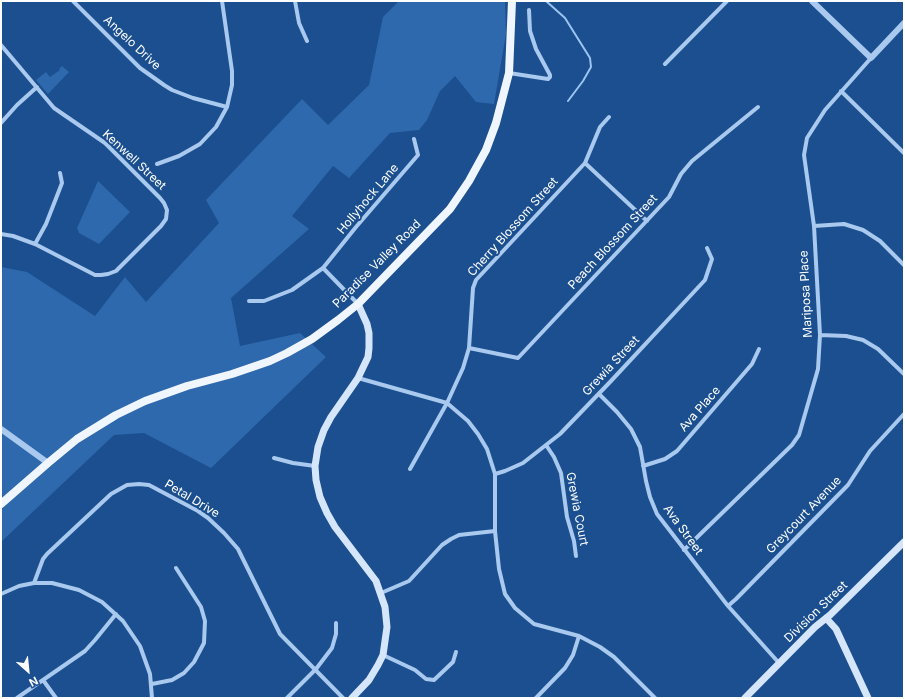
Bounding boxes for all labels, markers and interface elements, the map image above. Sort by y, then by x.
street label: Angelo Drive [100,13,164,73]
street label: Kenwell Street [99,127,169,193]
street label: Hollyhock Lane [334,161,402,237]
street label: Cherry Blossom Street [465,175,561,279]
street label: Peach Blossom Street [565,192,661,292]
street label: Paradise Valley Road [330,217,424,311]
street label: Mariposa Place [797,250,815,338]
street label: Grewia Street [580,333,642,399]
street label: Ava Place [676,383,724,435]
street label: Grewia Court [563,471,591,547]
street label: Greycourt Avenue [763,473,845,557]
street label: Petal Drive [162,477,222,521]
street label: Ava Street [660,502,706,558]
street label: Division Street [782,578,850,646]
north arrow [8,651,48,691]
text: N [27,674,40,690]

